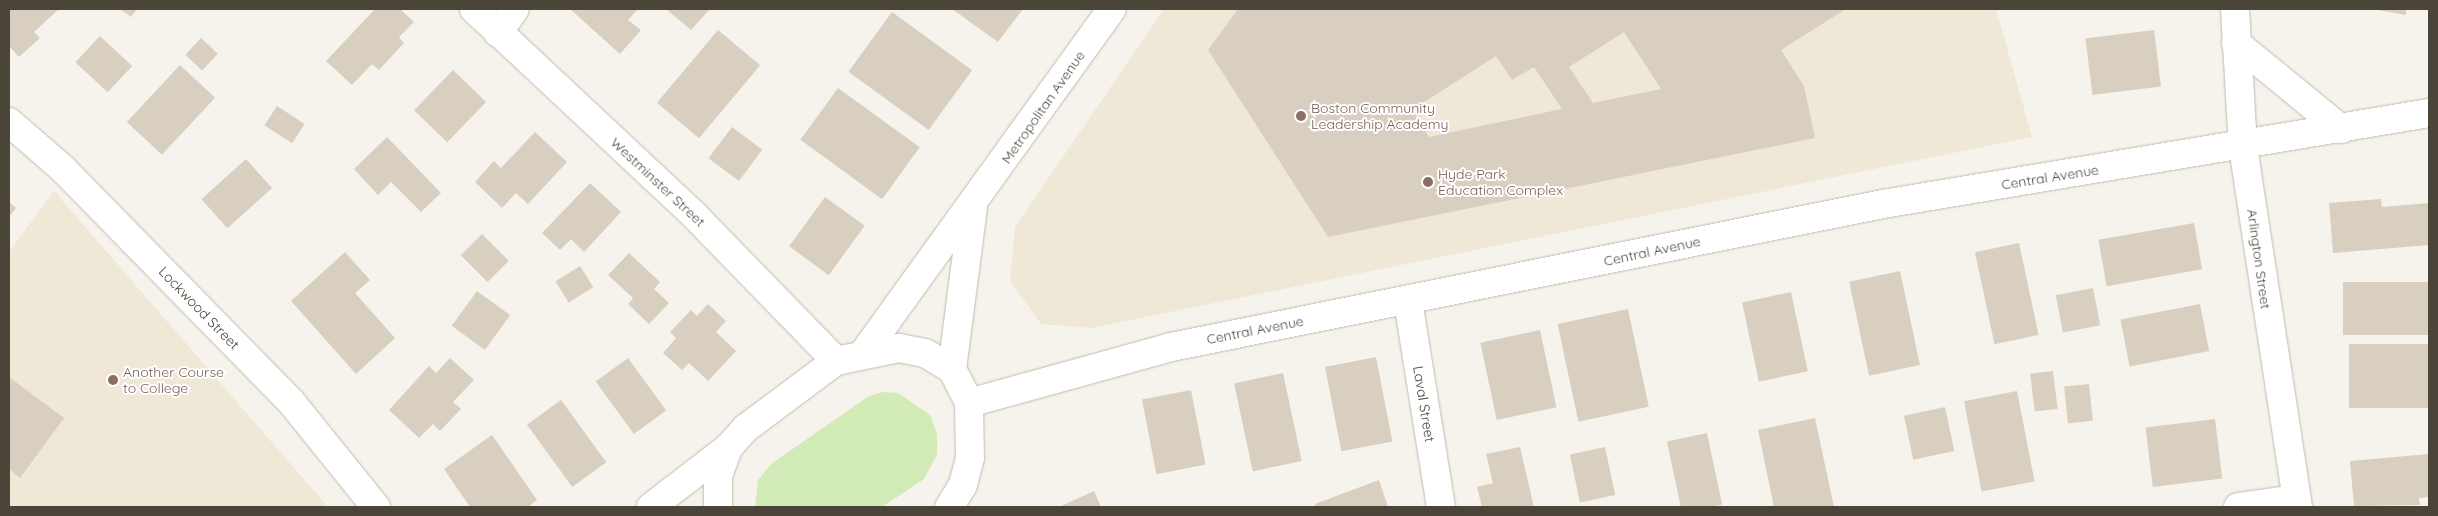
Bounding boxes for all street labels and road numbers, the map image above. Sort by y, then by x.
street label: Metropolitan Avenue [998,47,1088,167]
street label: Westminster Street [607,134,709,230]
street label: Central Avenue [2000,161,2100,193]
street label: Arlington Street [2244,208,2274,310]
street label: Central Avenue [1602,233,1702,269]
street label: Lockwood Street [155,263,243,353]
street label: Central Avenue [1205,312,1305,348]
street label: Laval Street [1410,365,1438,443]

